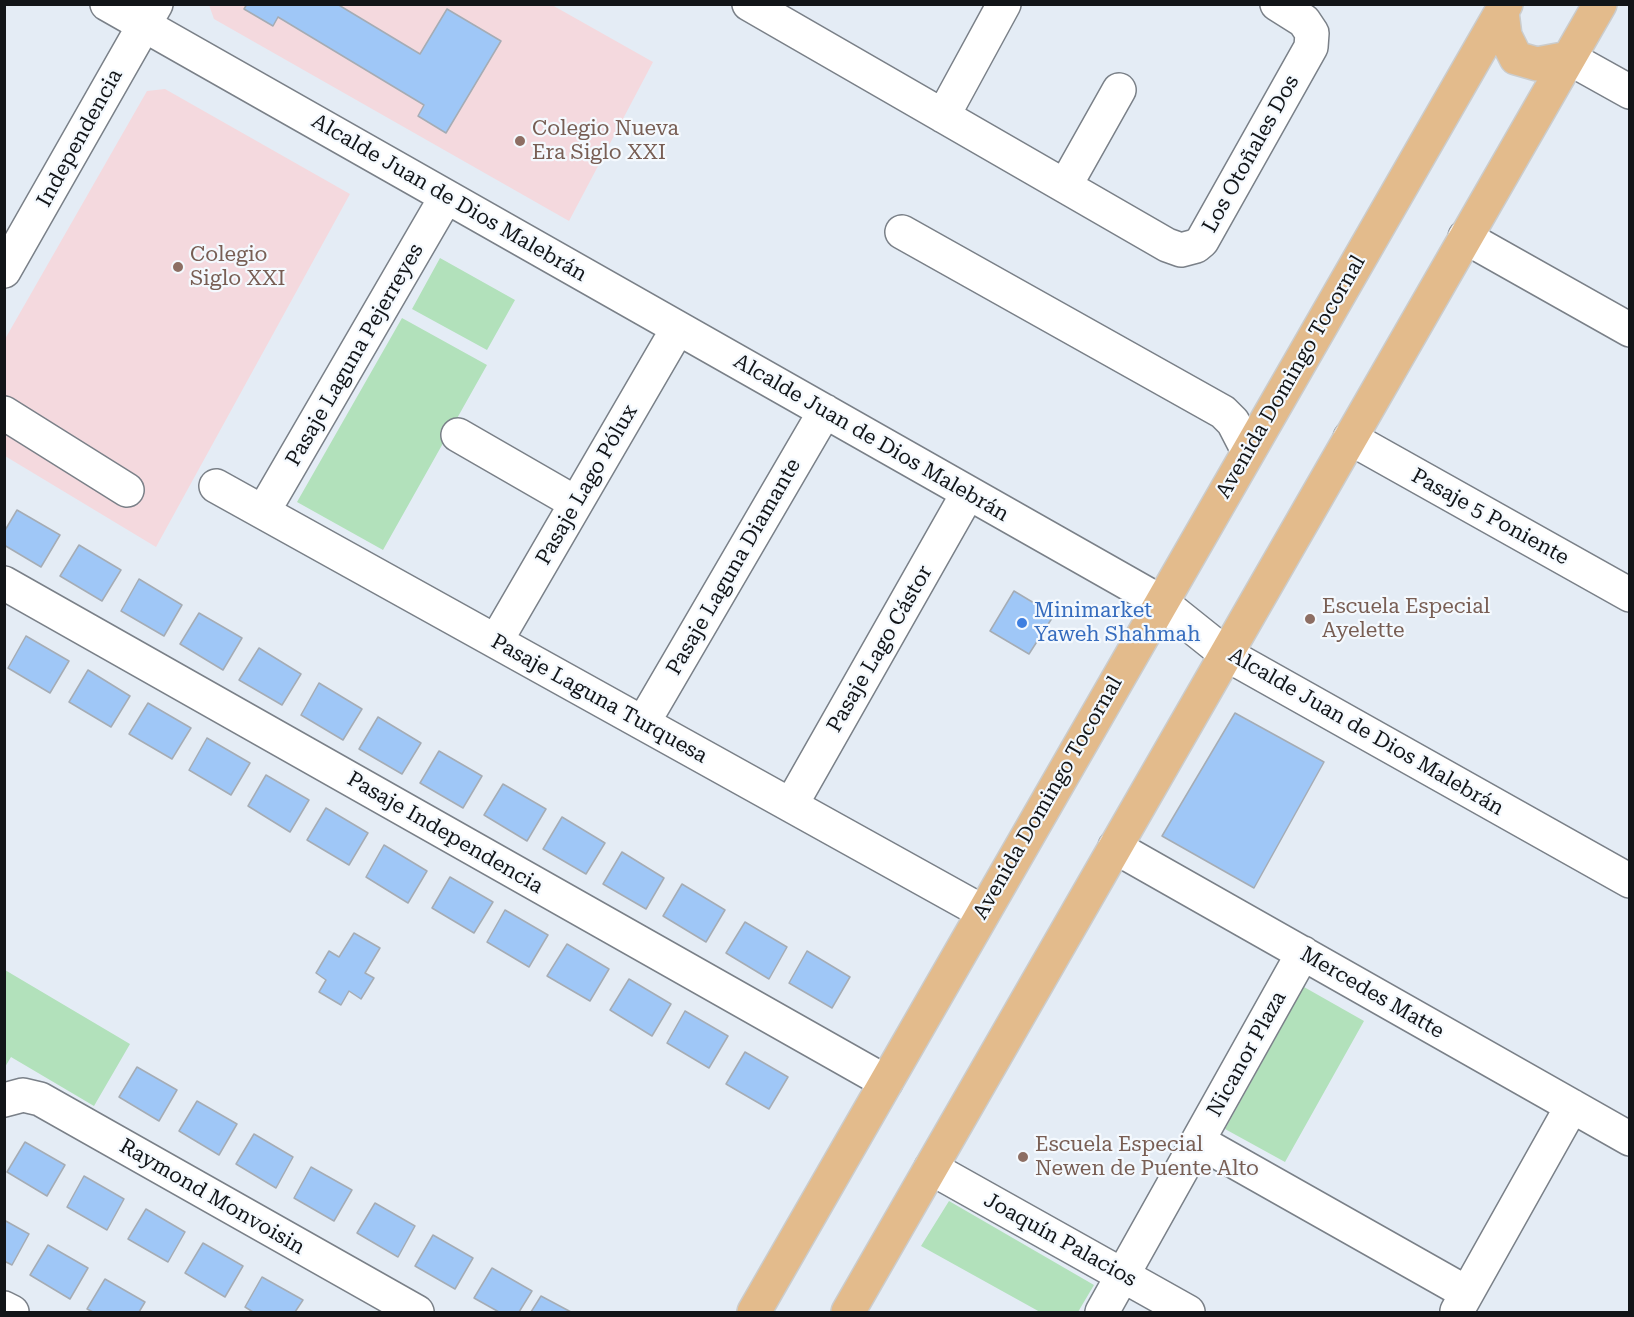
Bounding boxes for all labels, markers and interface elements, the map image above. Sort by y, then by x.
street label: Independencia [32,65,128,211]
street label: Los Otoñales Dos [1197,71,1305,237]
street label: Alcalde Juan de Dios Malebrán [307,109,591,287]
place label: Colegio Nueva Era Siglo XXI [532,116,679,166]
marker: Colegio Nueva Era Siglo XXI [513,134,527,148]
street label: Pasaje Laguna Pejerreyes [281,239,429,471]
place label: Colegio Siglo XXI [190,242,285,292]
street label: Avenida Domingo Tocornal [1211,251,1371,503]
marker: Colegio Siglo XXI [171,260,185,274]
street label: Alcalde Juan de Dios Malebrán [729,349,1013,527]
street label: Pasaje Lago Pólux [531,400,643,570]
street label: Pasaje Laguna Diamante [662,454,806,680]
street label: Pasaje 5 Poniente [1407,463,1573,571]
street label: Pasaje Lago Cástor [822,561,938,737]
place label: Escuela Especial Ayelette [1322,594,1490,644]
place label: Minimarket Yaweh Shahmah [1034,598,1201,648]
marker: Escuela Especial Ayelette [1303,612,1317,626]
marker: Minimarket Yaweh Shahmah [1015,616,1029,630]
street label: Pasaje Laguna Turquesa [487,629,711,769]
street label: Alcalde Juan de Dios Malebrán [1224,643,1508,821]
street label: Avenida Domingo Tocornal [968,672,1128,924]
street label: Pasaje Independencia [342,767,548,899]
street label: Mercedes Matte [1296,942,1448,1044]
street label: Nicanor Plaza [1202,987,1292,1121]
place label: Escuela Especial Newen de Puente Alto [1035,1132,1259,1182]
street label: Raymond Monvoisin [115,1134,309,1260]
marker: Escuela Especial Newen de Puente Alto [1016,1150,1030,1164]
street label: Joaquín Palacios [979,1188,1141,1292]

